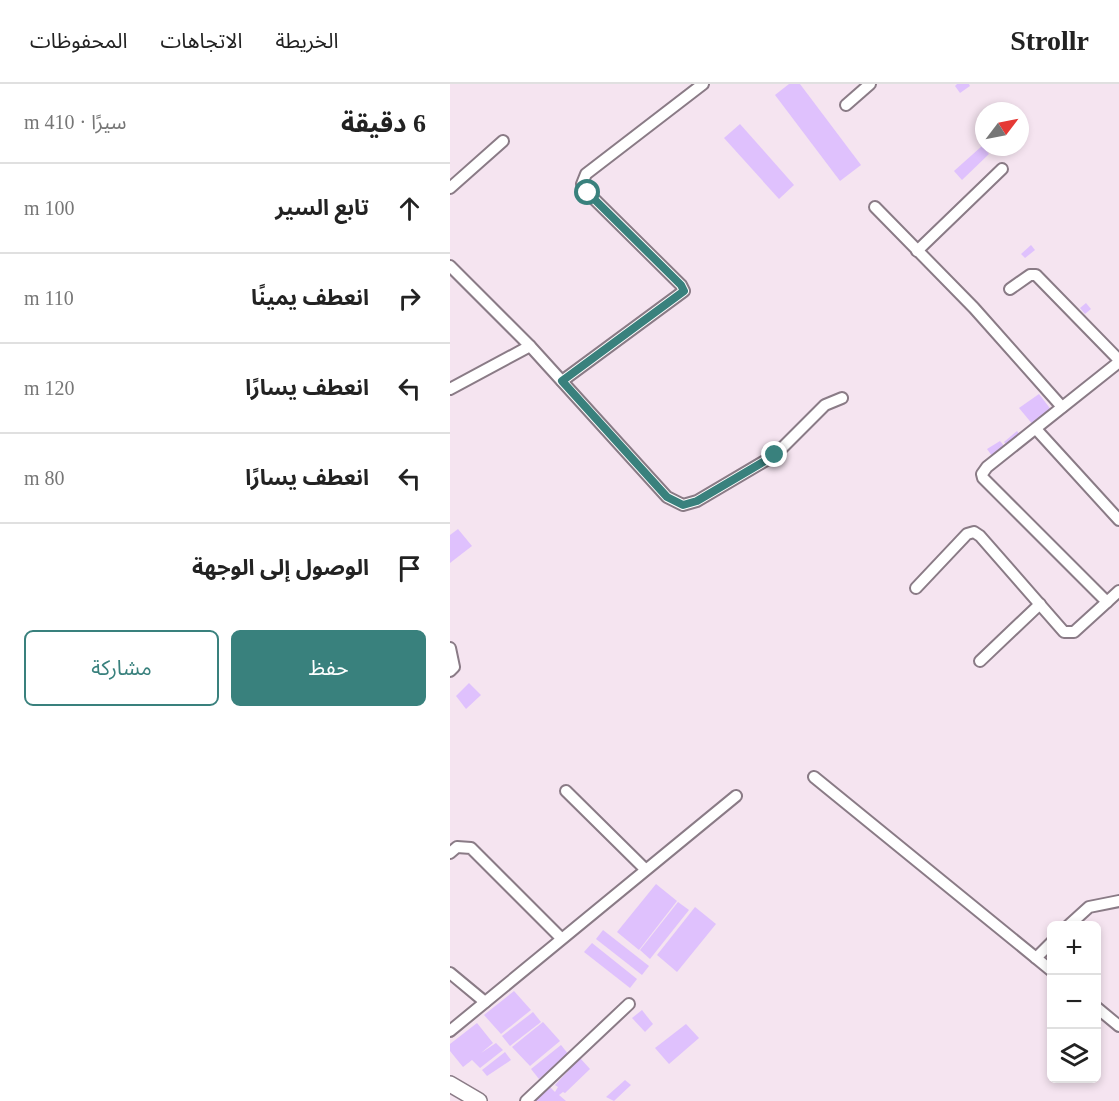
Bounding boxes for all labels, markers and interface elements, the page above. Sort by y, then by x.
text: Strollr [1010,25,1089,56]
text: المحفوظات [30,29,127,53]
text: الاتجاهات [160,29,242,53]
text: الخريطة [275,29,338,53]
north arrow [975,102,1029,156]
text: 6 دقيقة [341,109,426,138]
text: سيرًا · 410 m [24,111,127,133]
route start [574,179,600,205]
icon: ahead [393,192,426,225]
text: تابع السير [275,195,369,220]
text: 100 m [24,197,75,219]
icon: right [393,282,426,315]
text: انعطف يمينًا [251,285,369,310]
text: 110 m [24,287,74,309]
icon: left [393,372,426,405]
text: انعطف يسارًا [245,375,369,400]
text: 120 m [24,377,75,399]
route end [761,441,787,467]
icon: left [393,462,426,495]
text: انعطف يسارًا [245,465,369,490]
text: 80 m [24,467,65,489]
icon: arrive [393,552,426,585]
text: الوصول إلى الوجهة [192,555,369,580]
button: مشاركة [24,630,219,706]
button: حفظ [231,630,426,706]
map controls [1047,921,1101,1083]
button: + [1047,921,1101,975]
button: − [1047,975,1101,1029]
button: layers [1047,1029,1101,1083]

